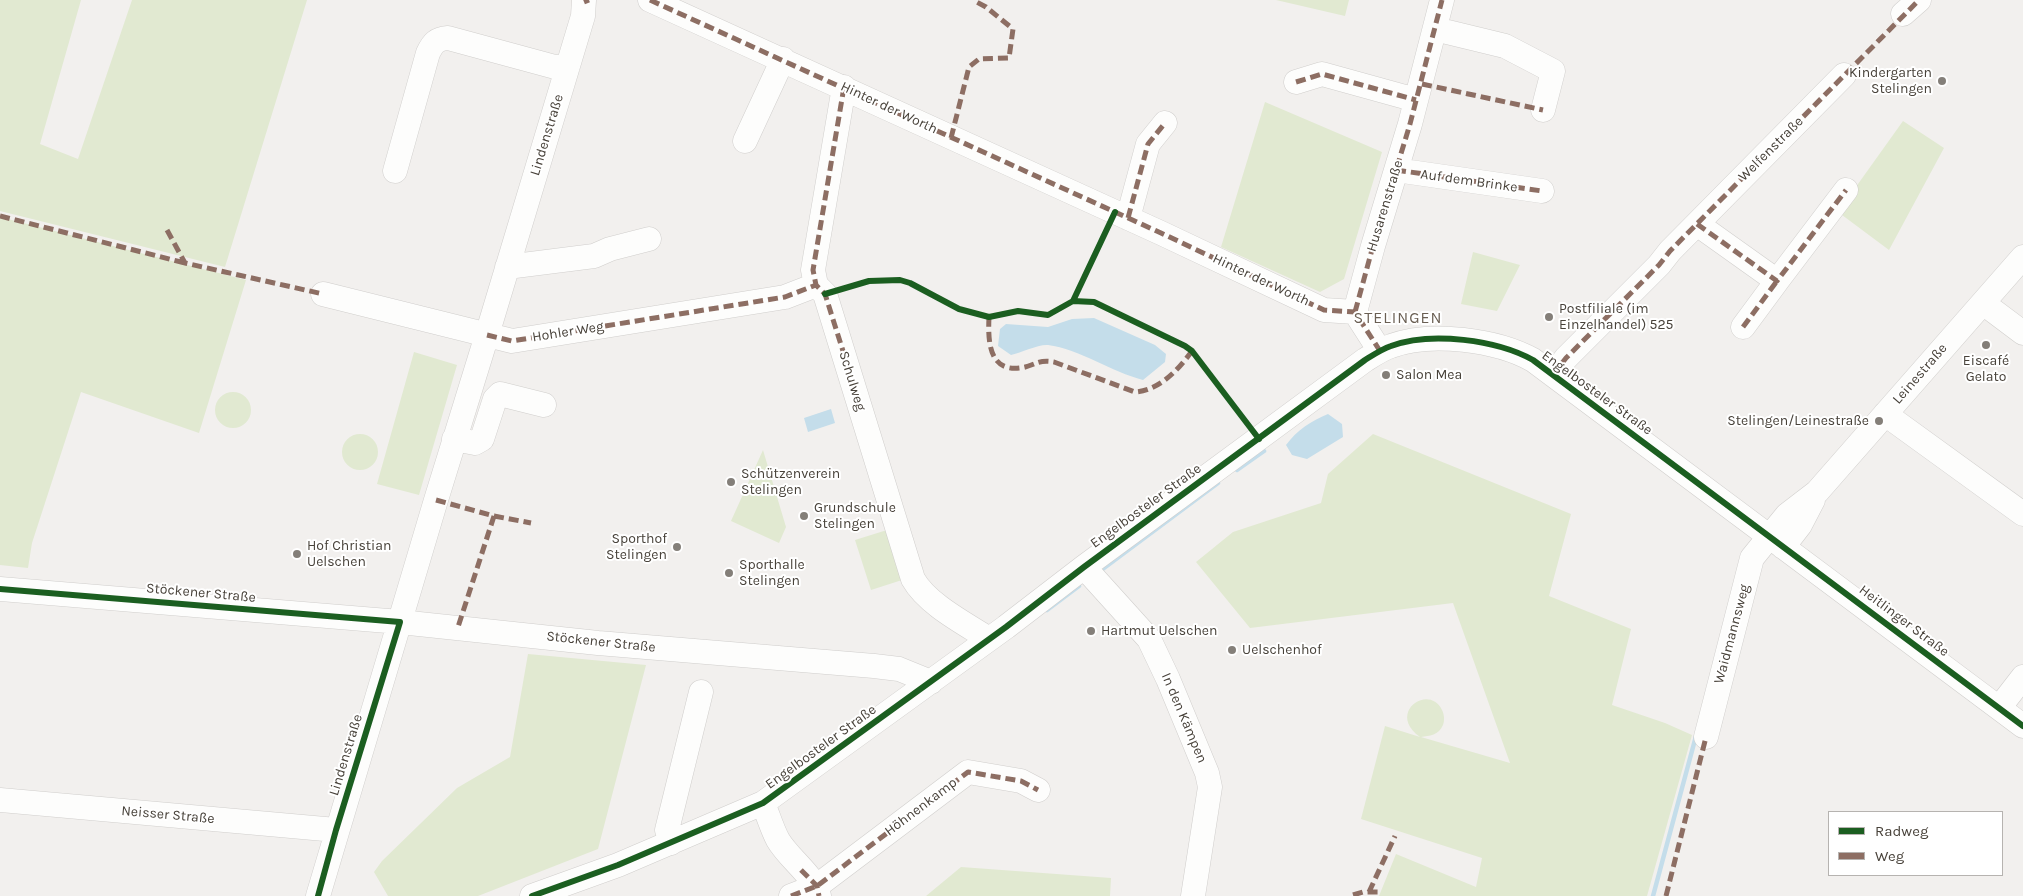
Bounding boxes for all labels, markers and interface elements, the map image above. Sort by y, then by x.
place label: Kindergarten Stelingen [1849,65,1932,98]
marker: Kindergarten Stelingen [1936,75,1948,87]
street label: Hinter der Worth [838,78,940,138]
street label: Lindenstraße [527,92,567,178]
street label: Welfenstraße [1735,113,1807,185]
street label: Husarenstraße [1363,158,1407,254]
street label: Auf dem Brinke [1419,166,1519,196]
street label: Hinter der Worth [1210,250,1312,310]
place label: Postfiliale (im Einzelhandel) 525 [1559,301,1673,334]
district label: STELINGEN [1352,308,1444,328]
marker: Postfiliale (im Einzelhandel) 525 [1543,311,1555,323]
street label: Hohler Weg [531,318,605,346]
marker: Eiscafé Gelato [1980,339,1992,351]
street label: Leinestraße [1889,340,1951,408]
street label: Engelbosteler Straße [1538,347,1656,439]
street label: Schulweg [835,349,869,413]
place label: Eiscafé Gelato [1963,353,2009,386]
place label: Salon Mea [1396,367,1462,383]
marker: Salon Mea [1380,369,1392,381]
place label: Stelingen/Leinestraße [1727,413,1869,429]
marker: Stelingen/Leinestraße [1873,415,1885,427]
street label: Engelbosteler Straße [1087,460,1205,552]
place label: Schützenverein Stelingen [741,466,840,498]
marker: Schützenverein Stelingen [725,476,737,488]
place label: Grundschule Stelingen [814,500,896,532]
marker: Grundschule Stelingen [798,510,810,522]
place label: Sporthof Stelingen [606,531,667,564]
place label: Hof Christian Uelschen [307,538,391,570]
marker: Sporthof Stelingen [671,541,683,553]
marker: Hof Christian Uelschen [291,548,303,560]
place label: Sporthalle Stelingen [739,557,805,590]
marker: Sporthalle Stelingen [723,567,735,579]
street label: Stöckener Straße [145,580,257,606]
street label: Waidmannsweg [1711,582,1753,686]
street label: Heitlinger Straße [1856,582,1952,660]
place label: Hartmut Uelschen [1101,623,1217,639]
marker: Hartmut Uelschen [1085,625,1097,637]
street label: Stöckener Straße [545,628,657,656]
place label: Uelschenhof [1242,642,1322,658]
marker: Uelschenhof [1226,644,1238,656]
street label: In den Kämpen [1157,670,1211,766]
street label: Engelbosteler Straße [762,701,880,793]
street label: Lindenstraße [326,712,366,798]
street label: Höhnenkamp [881,774,961,840]
street label: Neisser Straße [121,803,215,827]
legend [1828,811,2003,876]
text: Radweg [1875,822,1928,840]
text: Weg [1875,847,1904,865]

